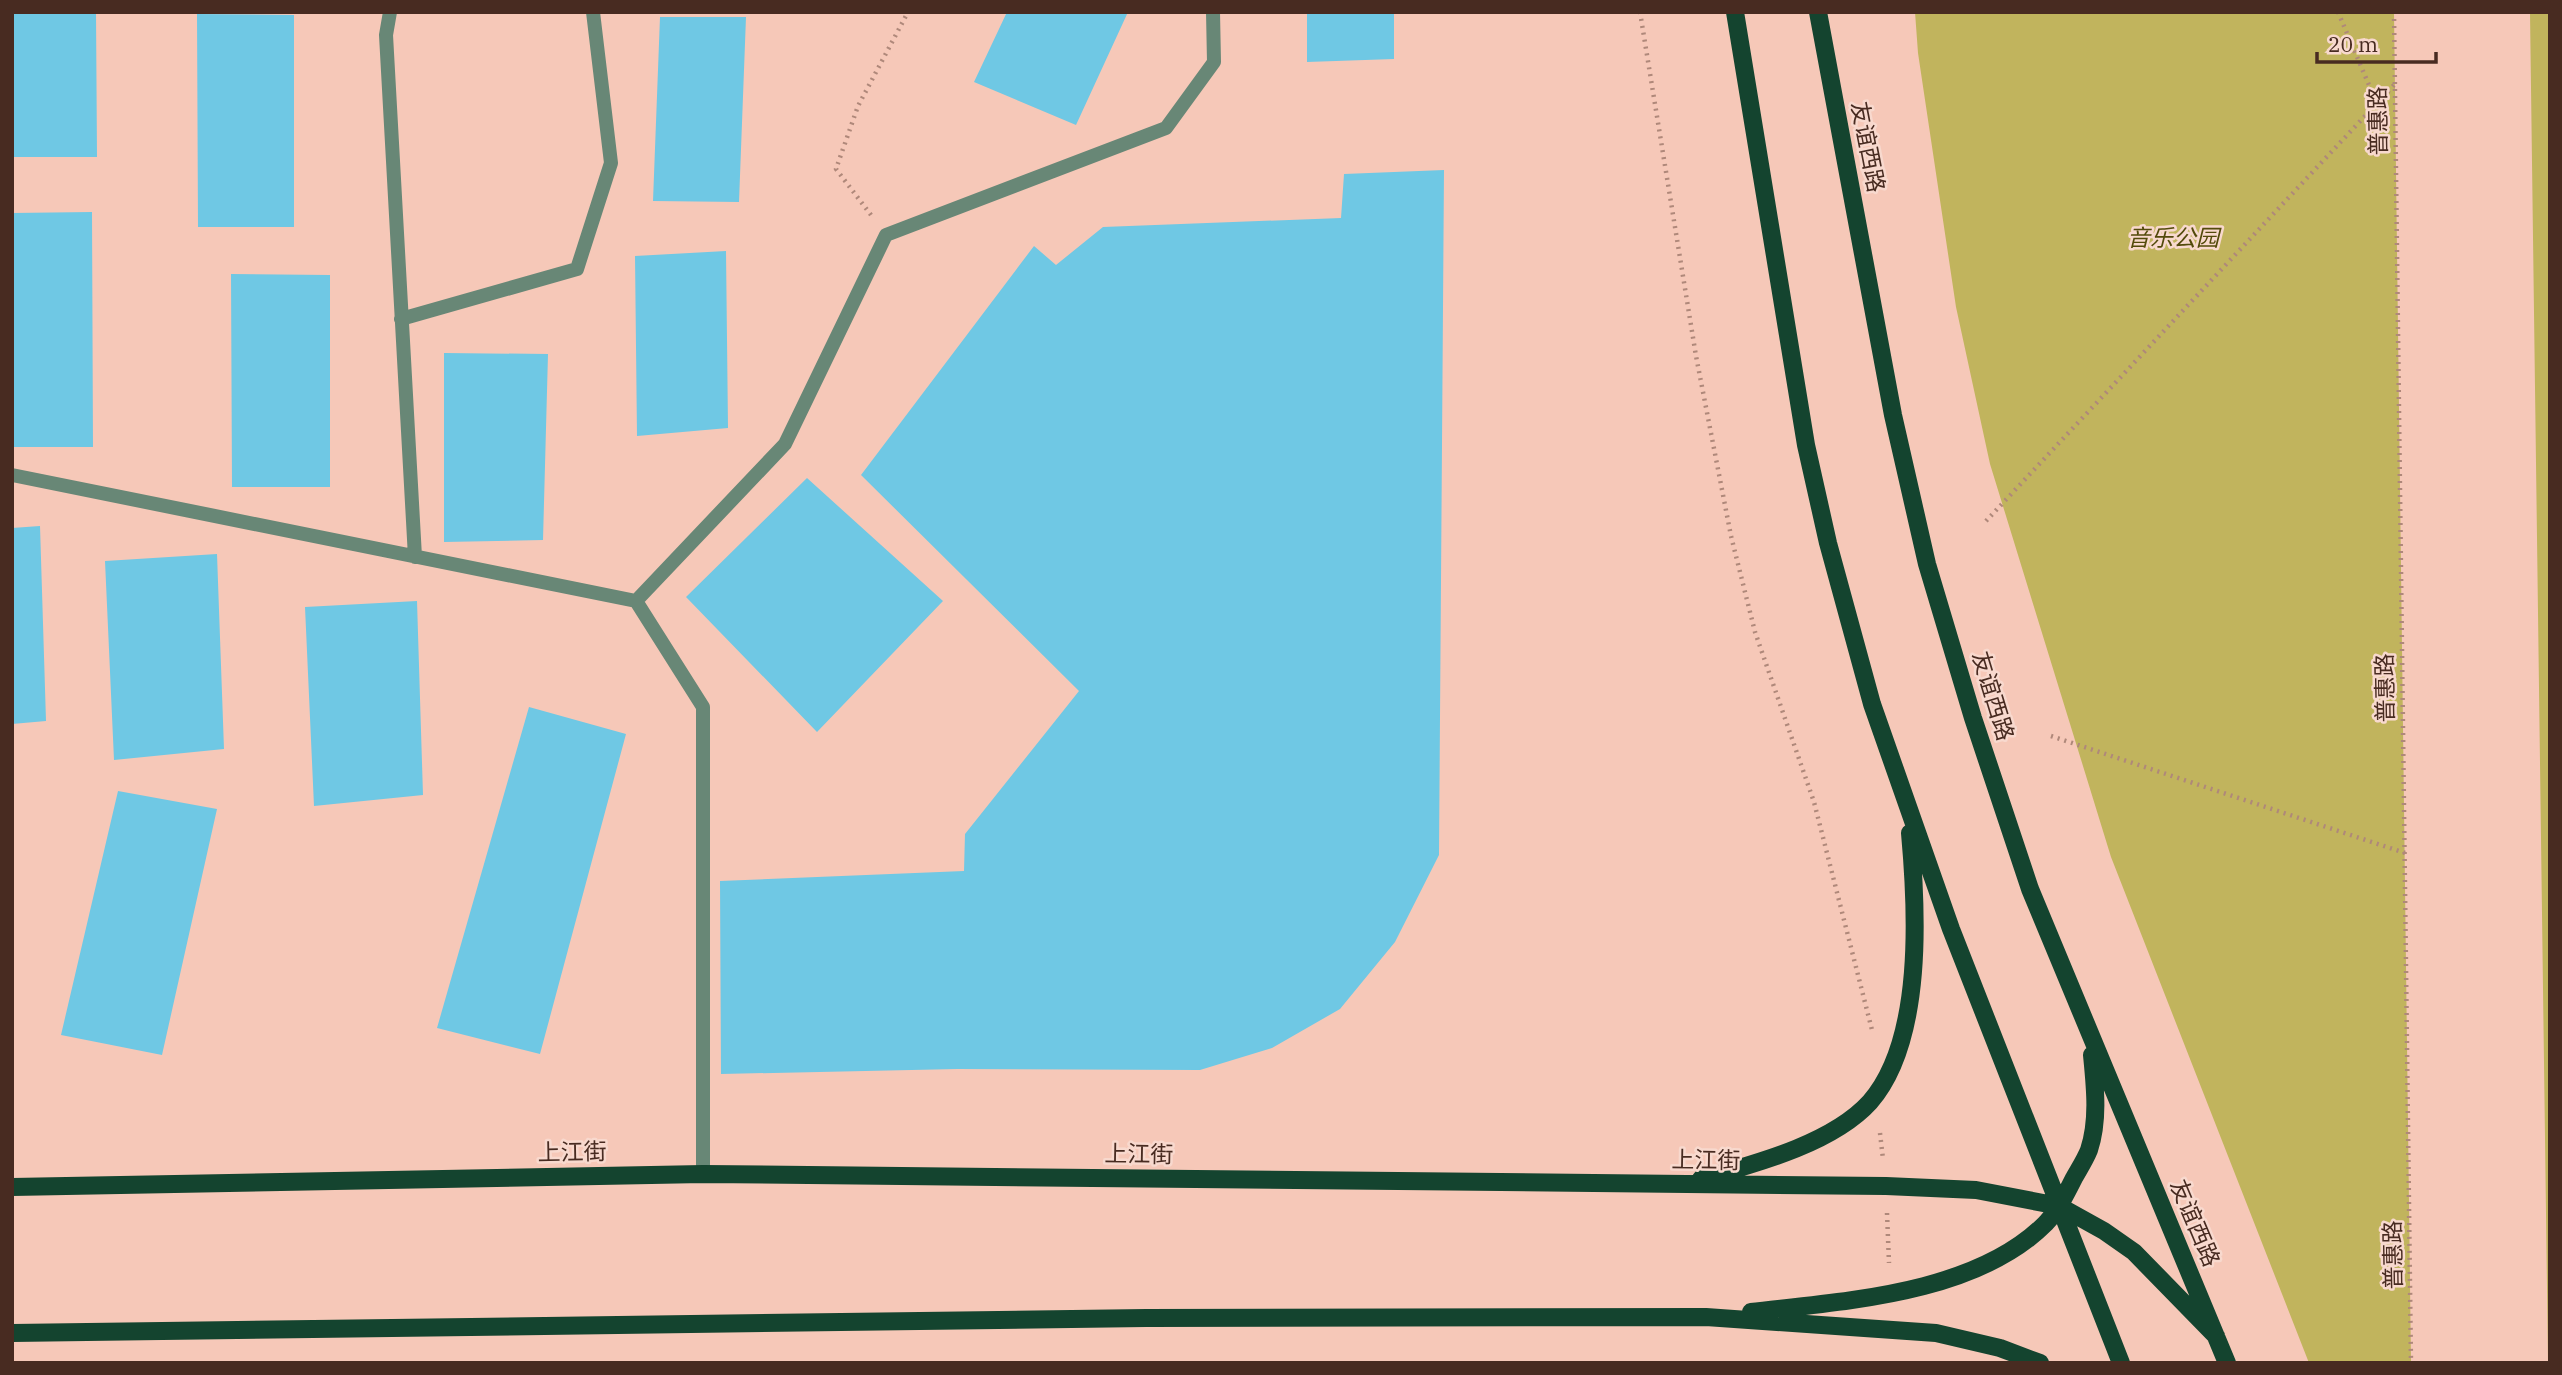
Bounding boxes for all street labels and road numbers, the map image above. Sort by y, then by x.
street label: 普惠路 [2361,86,2393,156]
street label: 友谊西路 [1845,99,1892,195]
street label: 友谊西路 [1966,647,2022,744]
street label: 普惠路 [2368,653,2400,723]
street label: 上江街 [537,1135,607,1167]
street label: 上江街 [1104,1137,1174,1169]
street label: 上江街 [1671,1143,1741,1175]
street label: 友谊西路 [2164,1174,2228,1271]
street label: 普惠路 [2376,1220,2408,1290]

